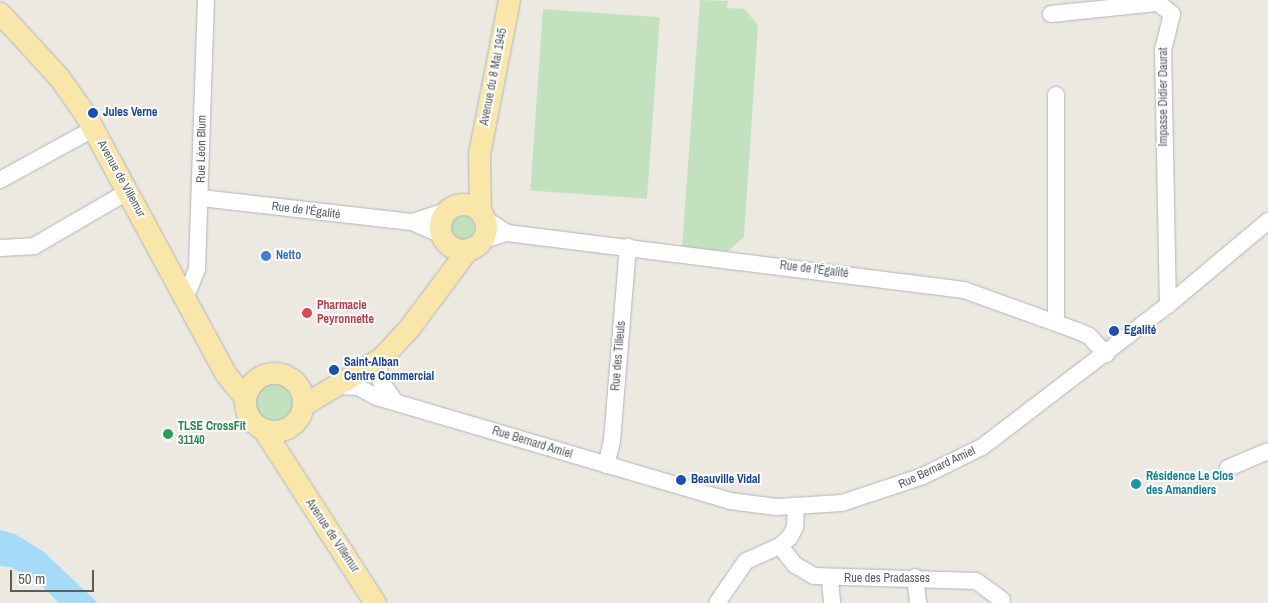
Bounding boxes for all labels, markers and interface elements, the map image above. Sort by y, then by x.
street label: Avenue du 8 Mai 1945 [478,27,510,127]
street label: Impasse Didier Daurat [1157,48,1171,146]
place label: Jules Verne [103,106,158,120]
marker: Jules Verne [87,107,99,119]
street label: Rue Léon Blum [194,115,210,183]
street label: Avenue de Villemur [94,138,148,220]
street label: Rue de l'Égalité [271,200,341,222]
place label: Netto [276,249,301,263]
marker: Netto [260,250,272,262]
street label: Rue de l'Égalité [779,259,849,281]
place label: Pharmacie Peyronnette [317,299,374,327]
marker: Pharmacie Peyronnette [301,307,313,319]
street label: Rue des Tilleuls [609,320,629,392]
place label: Egalité [1124,324,1156,338]
marker: Egalité [1108,325,1120,337]
place label: Saint-Alban Centre Commercial [344,356,434,384]
marker: Saint-Alban Centre Commercial [328,364,340,376]
place label: TLSE CrossFit 31140 [178,420,246,448]
street label: Rue Bernard Amiel [490,424,574,462]
marker: TLSE CrossFit 31140 [162,428,174,440]
street label: Rue Bernard Amiel [896,444,978,492]
place label: Résidence Le Clos des Amandiers [1146,470,1234,498]
place label: Beauville Vidal [691,473,760,487]
marker: Beauville Vidal [675,474,687,486]
marker: Résidence Le Clos des Amandiers [1130,478,1142,490]
street label: Avenue de Villemur [302,497,362,575]
scale bar [12,560,96,592]
text: 50 m [18,568,45,589]
street label: Rue des Pradasses [844,572,930,586]

